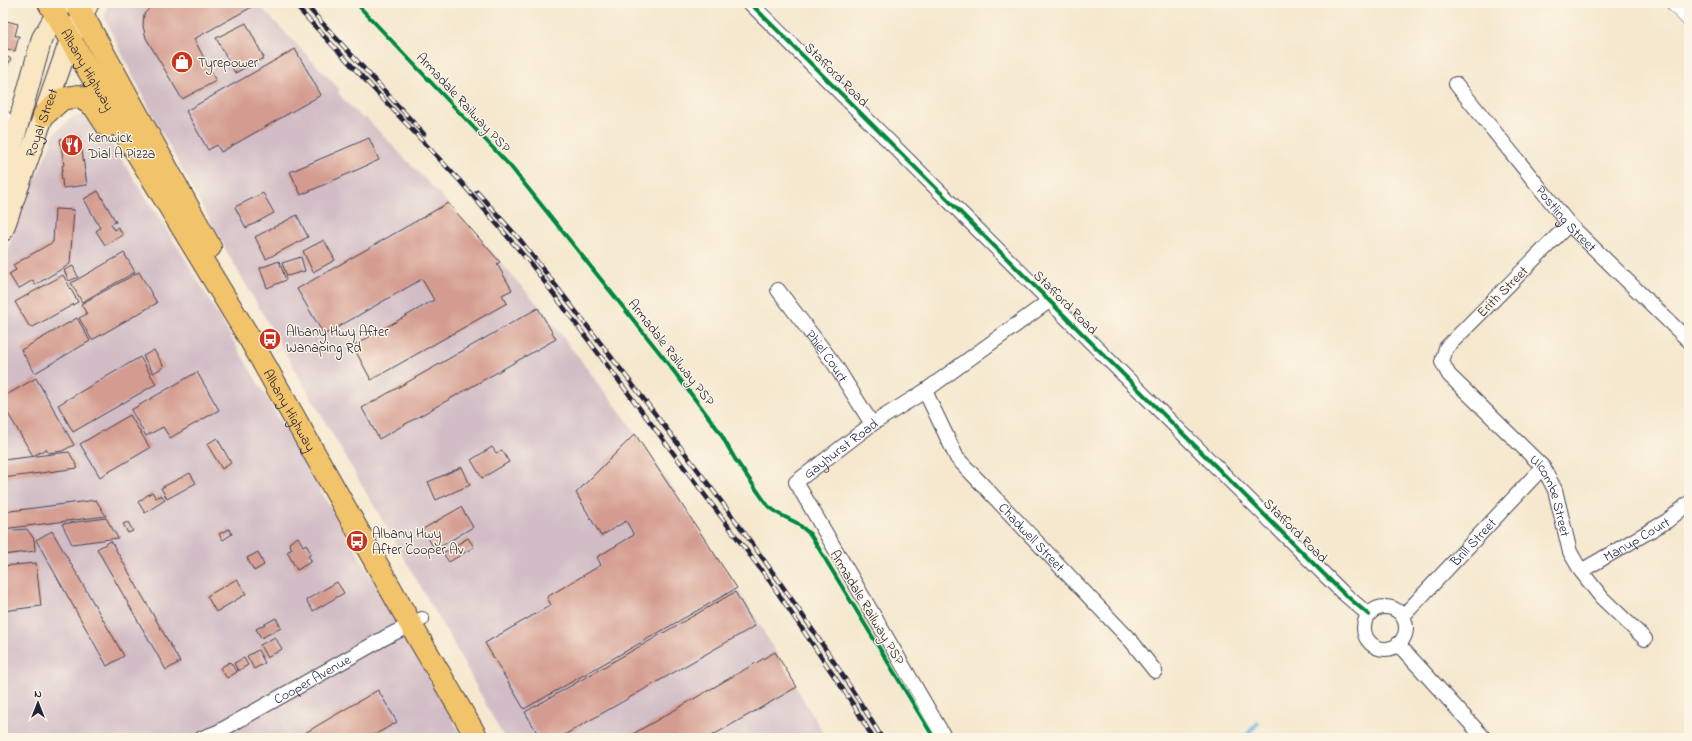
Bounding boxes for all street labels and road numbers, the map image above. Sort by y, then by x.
street label: Albany Highway [54,25,119,116]
street label: Stafford Road [799,38,873,112]
street label: Armadale Railway PSP [410,48,516,159]
street label: Royal Street [21,85,64,160]
street label: Postling Street [1530,181,1601,258]
street label: Erith Street [1472,261,1534,323]
street label: Stafford Road [1028,266,1102,340]
street label: Armadale Railway PSP [622,295,720,412]
street label: Phiel Court [800,326,852,387]
street label: Albany Highway [257,366,320,457]
street label: Gayhurst Road [800,414,882,485]
street label: Ulcombe Street [1524,450,1575,539]
street label: Stafford Road [1258,494,1332,568]
street label: Chadwell Street [993,498,1069,577]
street label: Manup Court [1600,512,1675,568]
street label: Brill Street [1445,513,1502,572]
street label: Armadale Railway PSP [823,546,910,670]
street label: Cooper Avenue [270,650,356,710]

